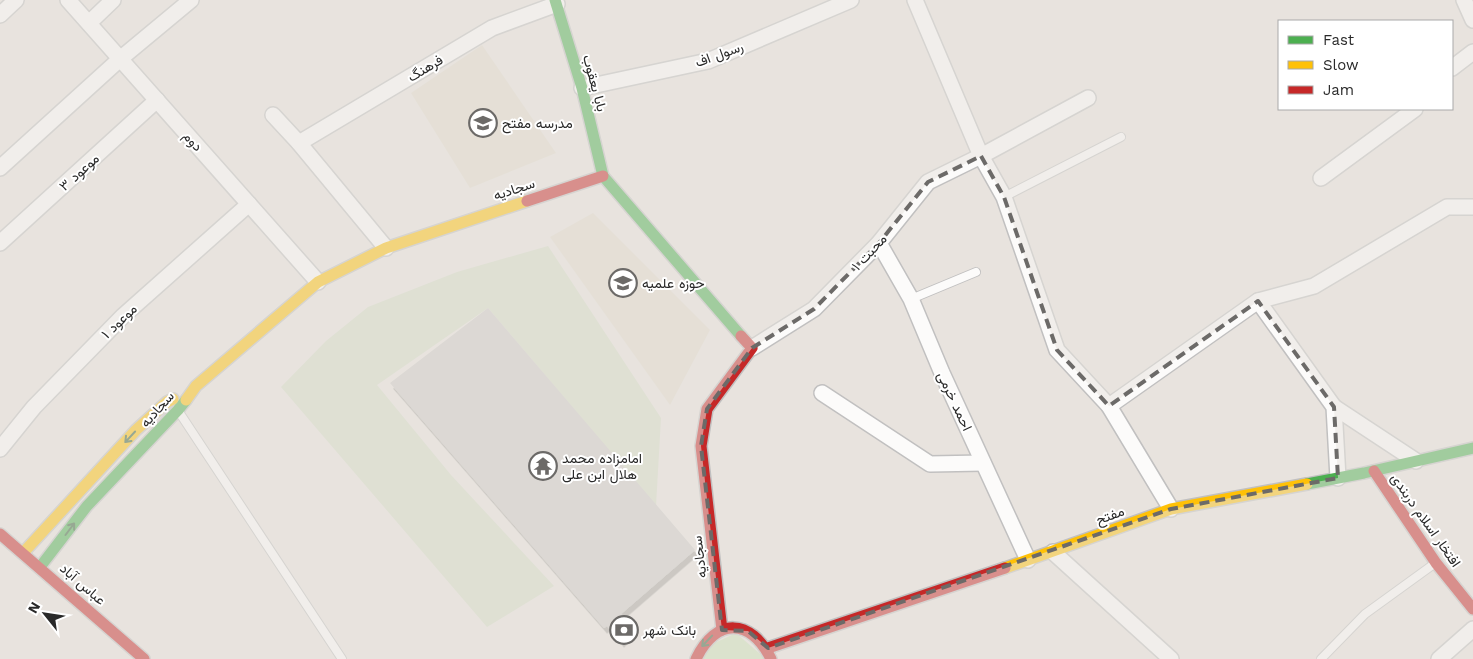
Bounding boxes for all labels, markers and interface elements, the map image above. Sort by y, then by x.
legend [1278,20,1453,110]
text: Fast [1323,31,1355,49]
street label: رسول اف [693,38,746,72]
street label: فرهنگ [404,51,446,86]
street label: بابا یعقوب [579,53,610,113]
text: Slow [1323,56,1359,74]
text: Jam [1323,81,1354,99]
school or university icon: مدرسه مفتح [468,108,498,138]
place label: مدرسه مفتح [502,115,573,134]
street label: دوم [179,128,206,155]
street label: موعود ۳ [56,150,103,195]
street label: سجادیه [491,175,537,204]
street label: محبت ۱ [848,231,890,274]
school or university icon: حوزه علمیه [608,268,638,298]
place label: حوزه علمیه [642,275,705,292]
street label: موعود ۱ [98,300,141,342]
street label: احمد خرمی [933,369,976,434]
street label: سجادیه [137,388,178,431]
one-way arrow [124,431,136,443]
place label: امامزاده محمد هلال ابن علی [562,450,642,484]
temple icon: امامزاده محمد هلال ابن علی [528,451,558,481]
street label: افتخار اسلام دربندی [1387,470,1464,570]
street label: مفتح [1094,503,1127,530]
one-way arrow [64,522,75,535]
street label: سجادیه [688,535,711,579]
street label: عباس آباد [56,560,109,609]
north arrow [20,589,70,639]
text: N [24,599,43,616]
bank icon: بانک شهر [609,615,639,645]
place label: بانک شهر [642,622,696,639]
one-way arrow [701,635,713,647]

